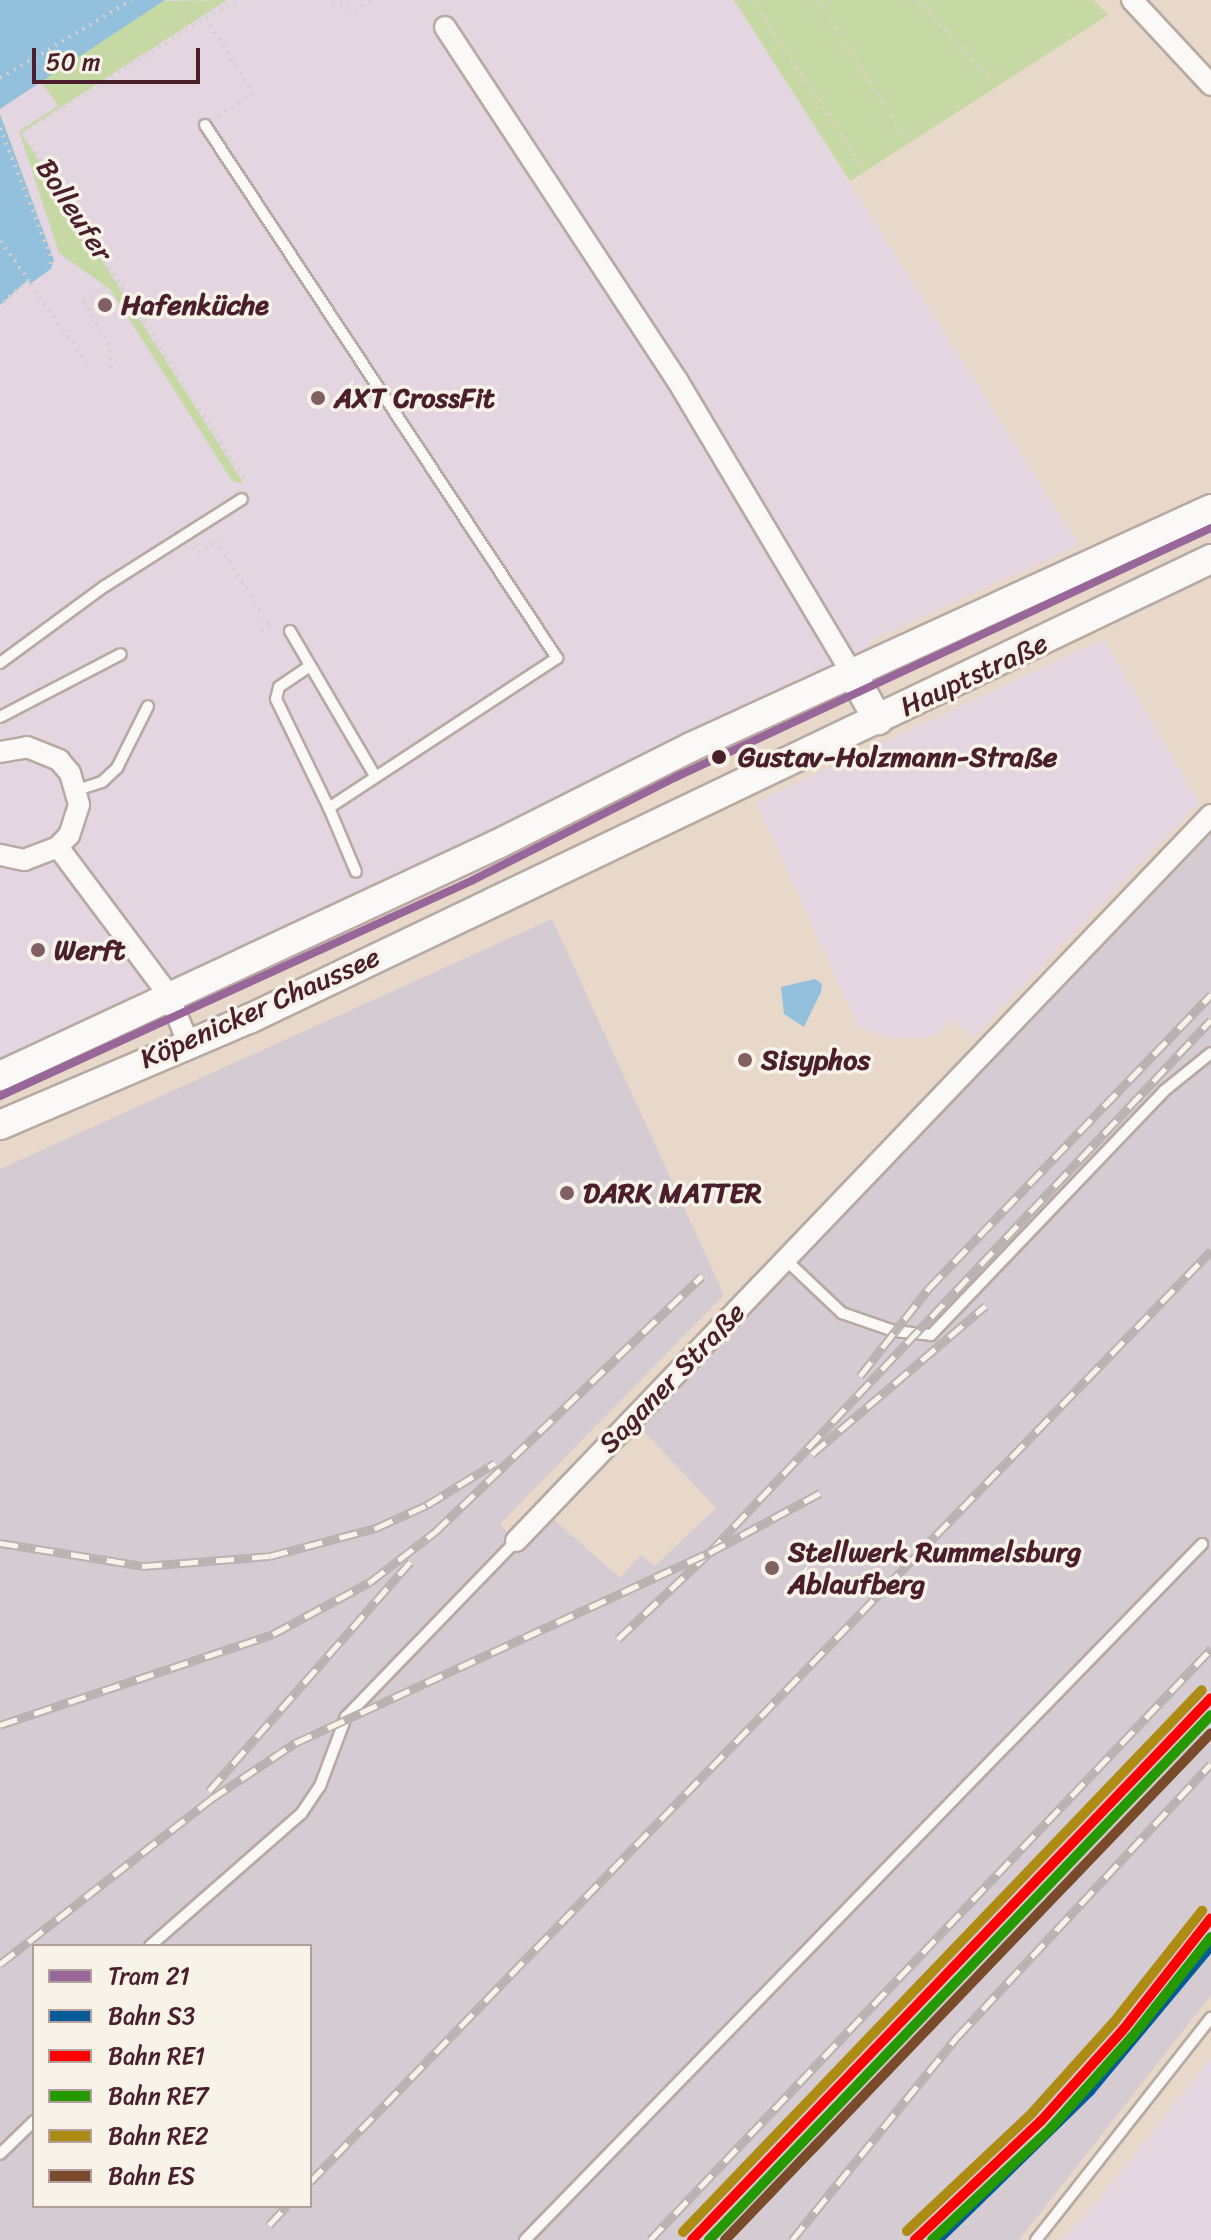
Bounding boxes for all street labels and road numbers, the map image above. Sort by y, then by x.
street label: Bolleufer [29,153,119,267]
street label: Hauptstraße [895,626,1053,724]
street label: Köpenicker Chaussee [135,940,385,1076]
street label: Saganer Straße [592,1296,752,1460]

